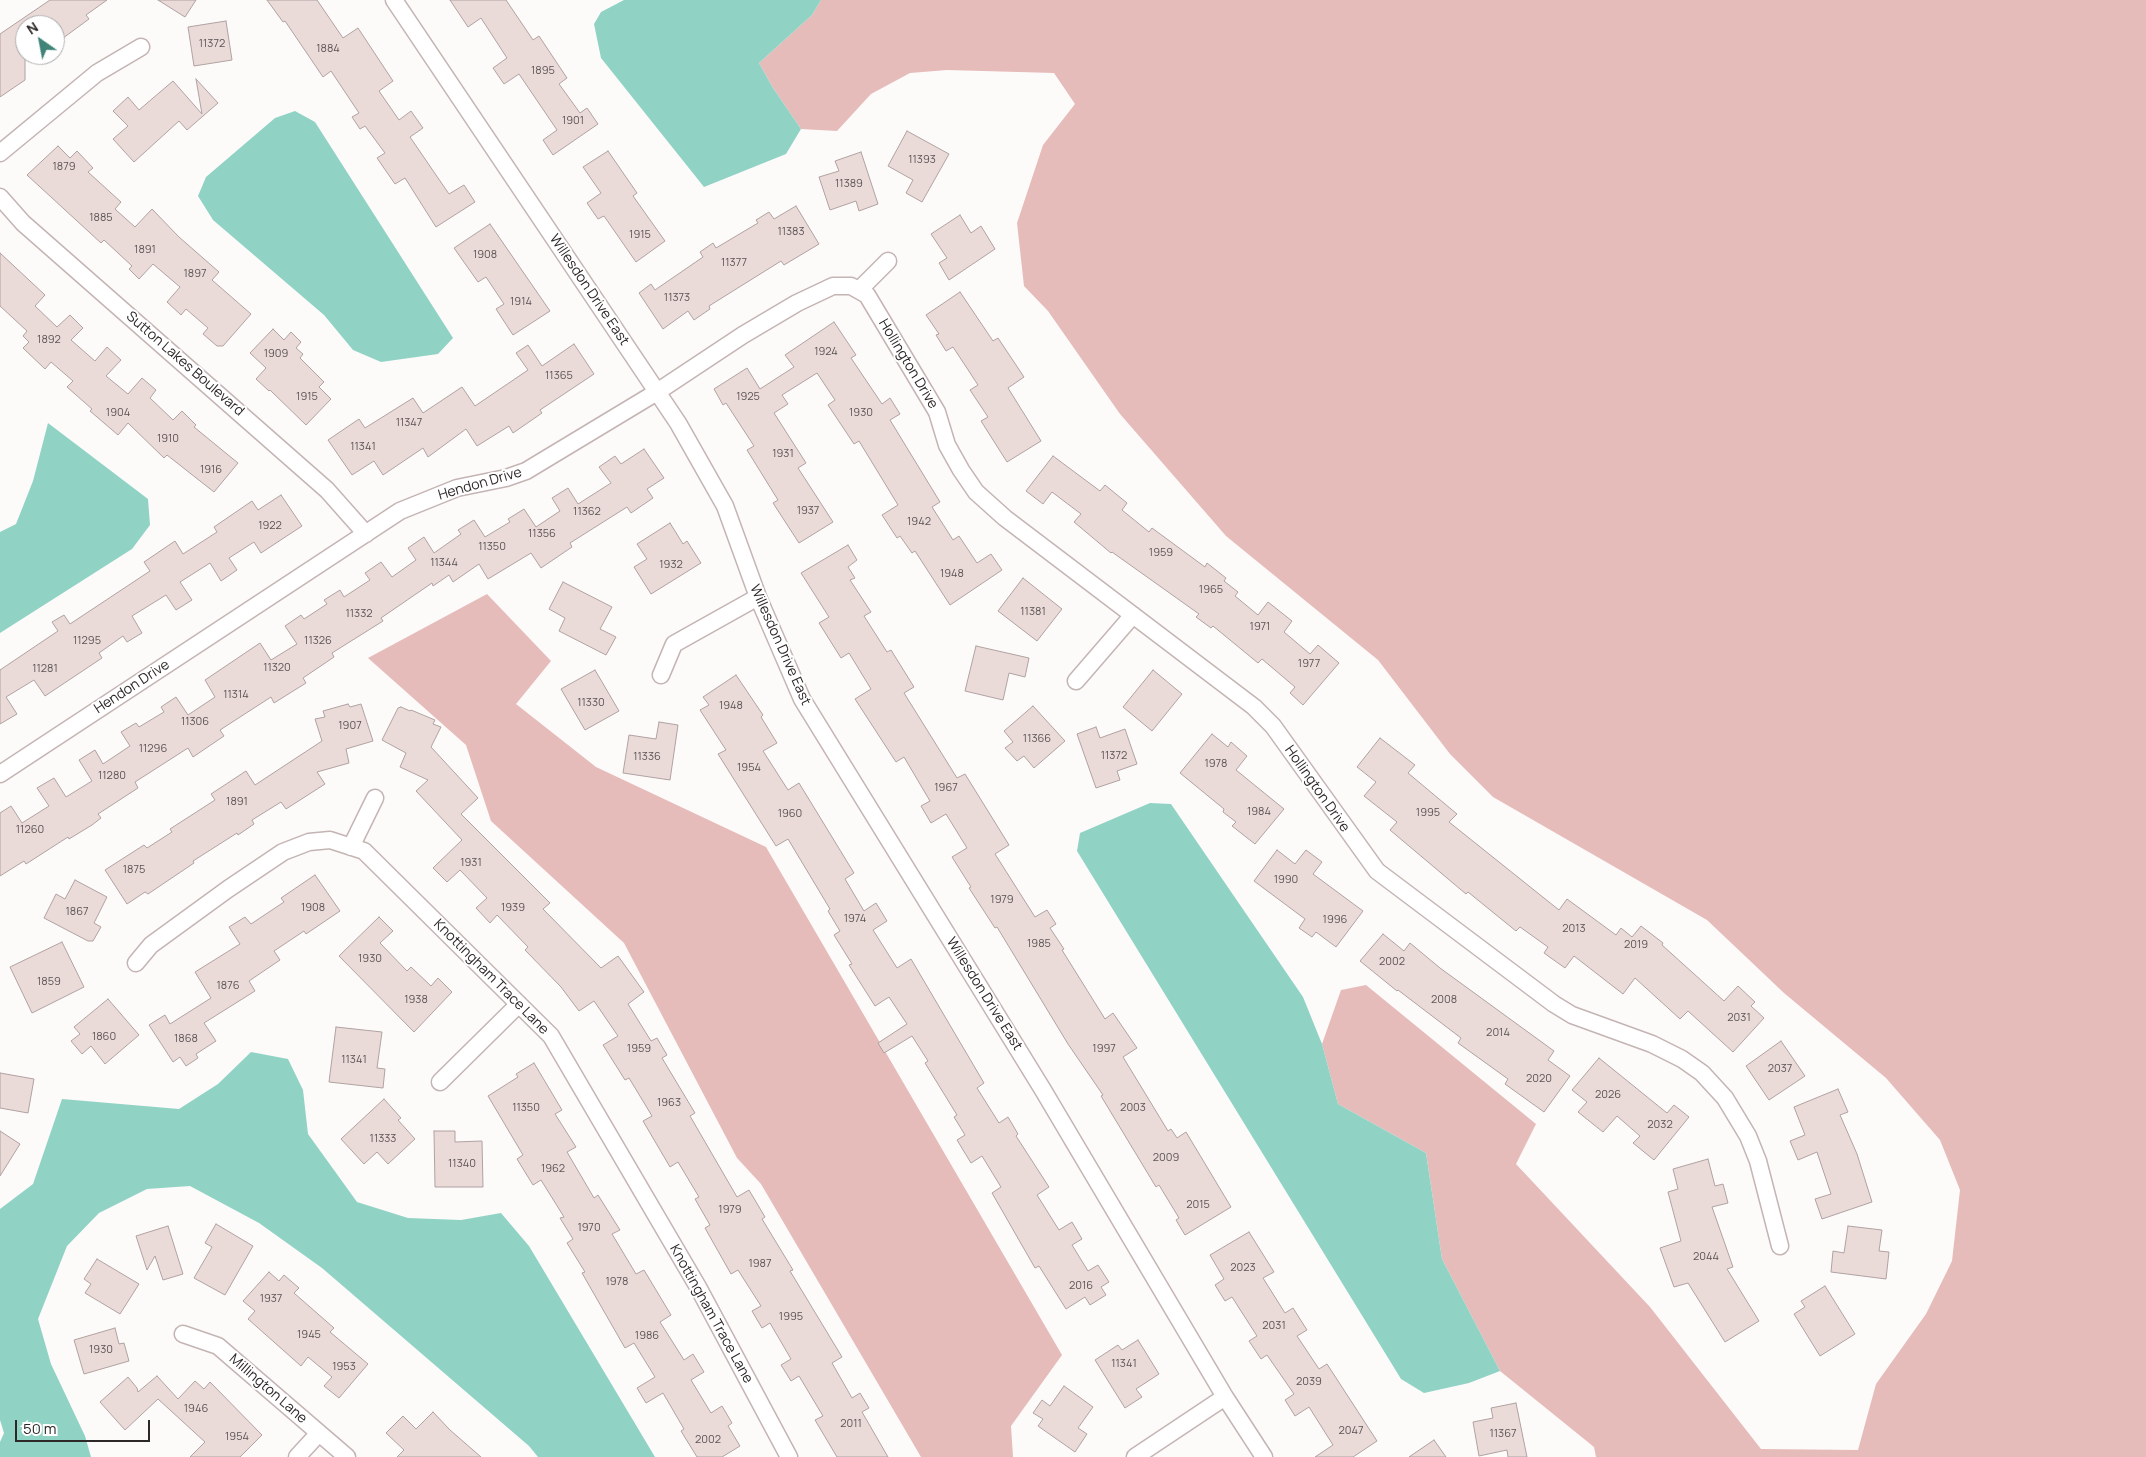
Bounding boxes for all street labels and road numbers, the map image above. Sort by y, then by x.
street label: Willesdon Drive East [546,231,632,349]
street label: Sutton Lakes Boulevard [123,308,247,420]
street label: Hollington Drive [875,316,941,412]
street label: Hendon Drive [436,464,524,504]
street label: Willesdon Drive East [746,582,814,708]
street label: Hendon Drive [91,656,173,718]
street label: Hollington Drive [1281,743,1353,835]
street label: Knottingham Trace Lane [430,916,552,1038]
street label: Willesdon Drive East [942,934,1026,1054]
street label: Knottingham Trace Lane [666,1242,756,1386]
street label: Millington Lane [226,1351,310,1427]

